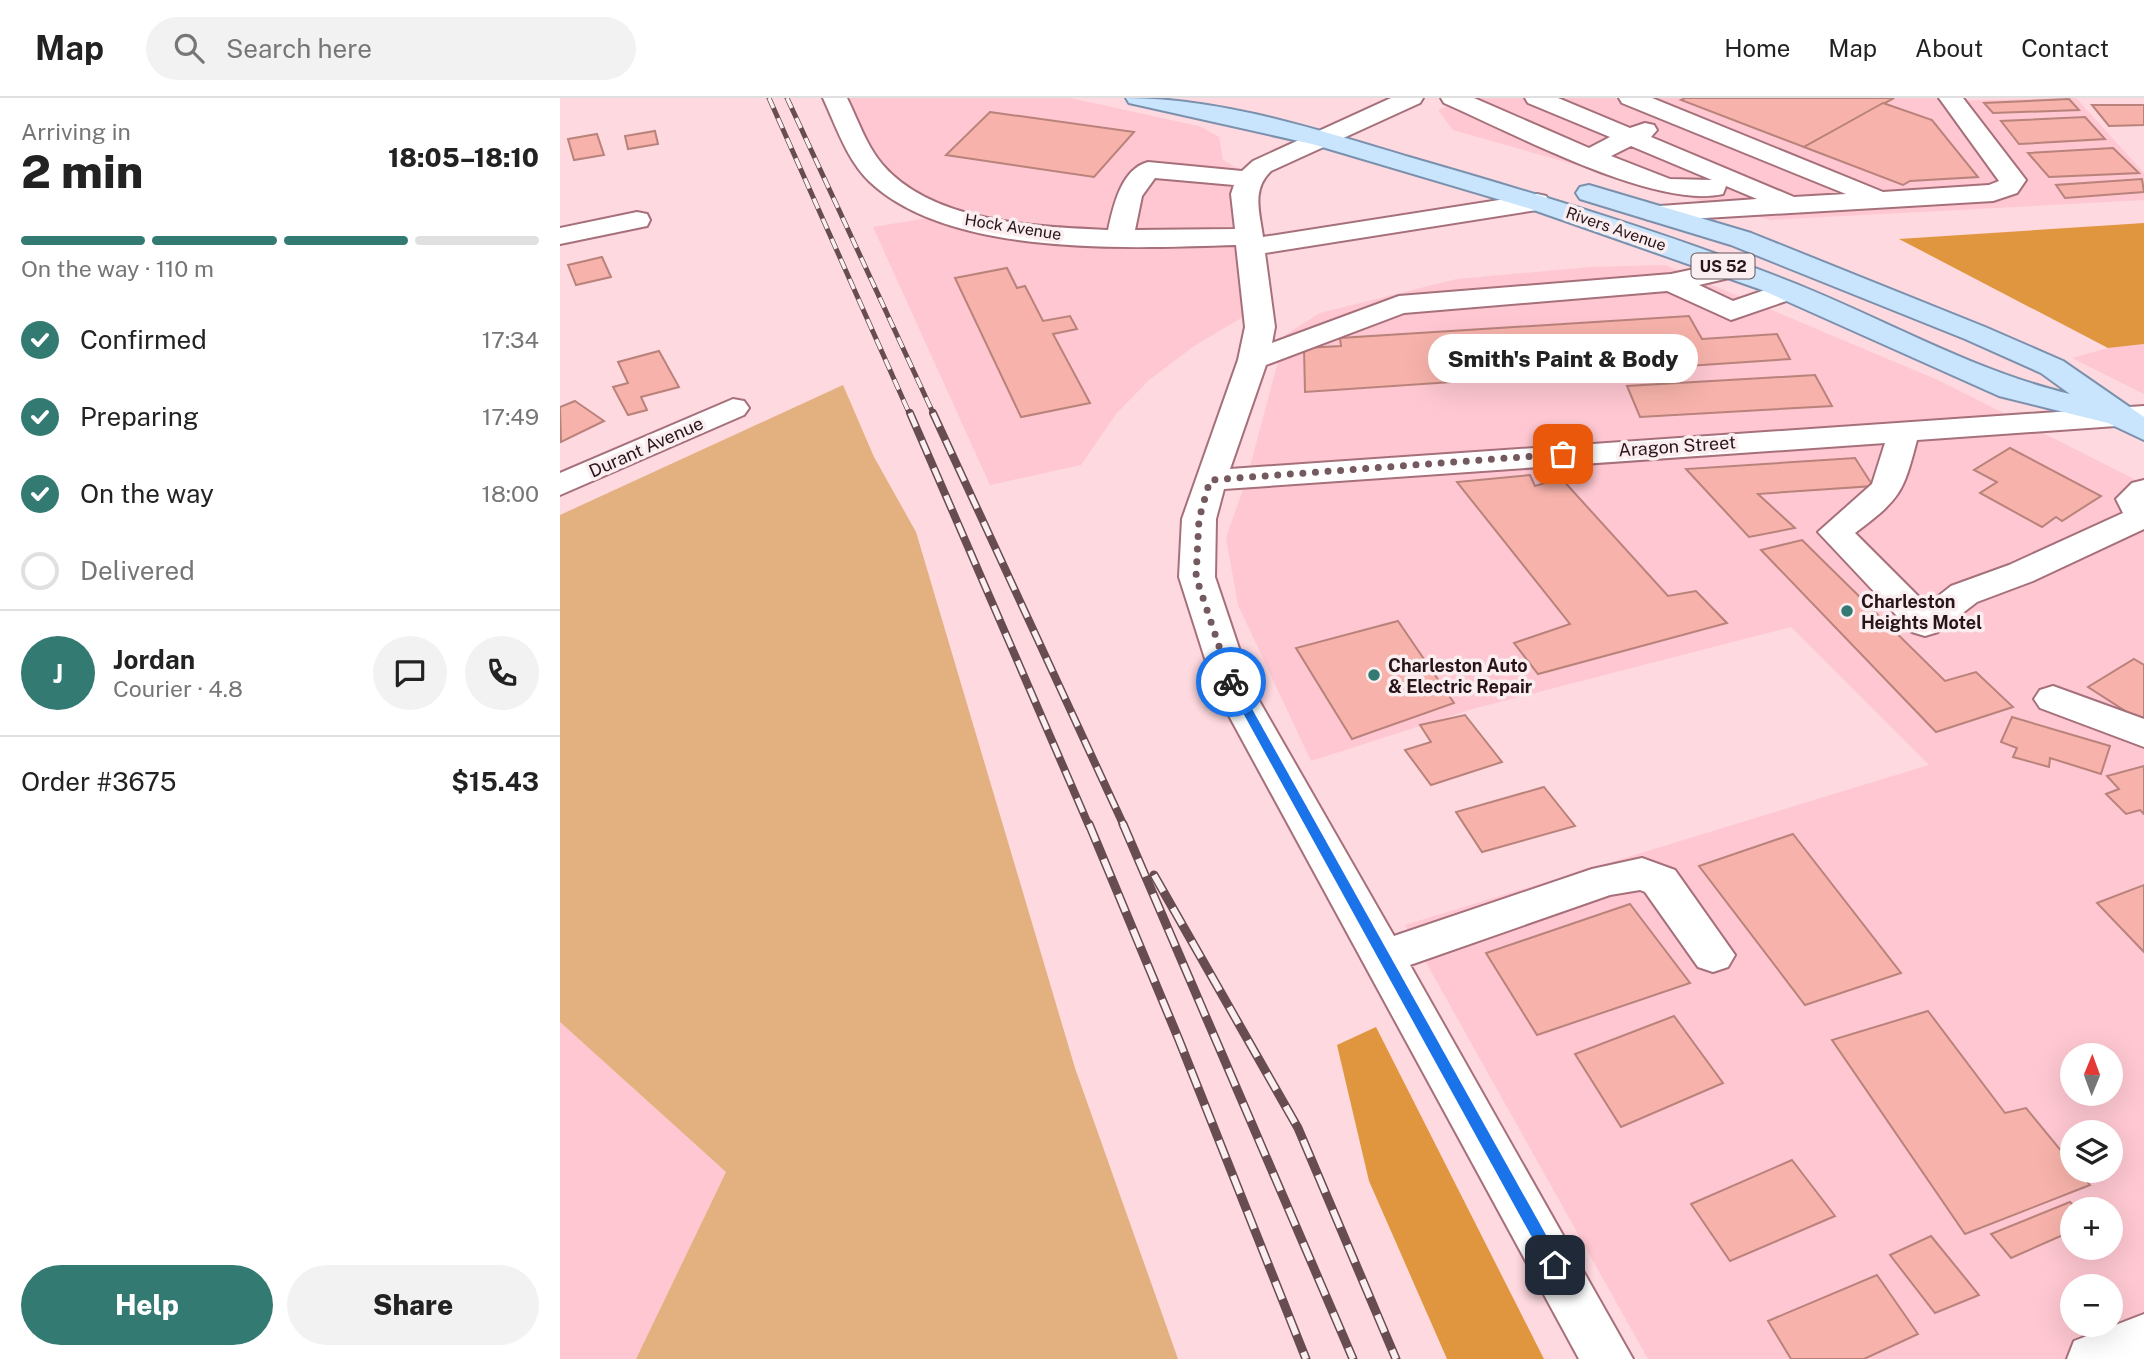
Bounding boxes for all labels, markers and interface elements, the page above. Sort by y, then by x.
search box [146,17,636,80]
text: Map [35,29,104,67]
icon: search [170,29,208,67]
text: Search here [226,33,372,64]
text: Home [1724,34,1790,62]
text: Map [1828,34,1877,62]
text: About [1915,34,1983,62]
text: Contact [2021,34,2109,62]
text: Arriving in [21,118,131,145]
text: 18:05–18:10 [388,142,539,173]
text: 2 min [21,144,143,198]
street label: Rivers Avenue [1563,203,1669,255]
street label: Hock Avenue [963,210,1063,244]
road number: US 52 [1692,254,1754,278]
text: On the way · 110 m [21,255,214,282]
icon: check [21,321,59,359]
text: Confirmed [80,324,207,355]
text: 17:34 [482,326,539,353]
callout: Smith's Paint & Body [1428,335,1698,384]
text: Smith's Paint & Body [1447,345,1679,372]
icon: check [21,398,59,436]
text: Preparing [80,401,199,432]
text: 17:49 [482,403,539,430]
street label: Durant Avenue [586,412,706,482]
pin [1533,424,1593,484]
street label: Aragon Street [1617,431,1737,461]
icon: bag [1544,435,1582,473]
icon: check [21,475,59,513]
text: On the way [80,478,214,509]
text: 18:00 [482,480,539,507]
text: Delivered [80,555,195,586]
place label: Charleston Heights Motel [1861,591,1982,633]
marker: Charleston Heights Motel [1839,603,1855,619]
button: chat [373,636,447,710]
button: phone [465,636,539,710]
text: Jordan [113,644,195,675]
courier [1196,647,1266,717]
place label: Charleston Auto & Electric Repair [1388,655,1533,697]
text: J [53,658,63,689]
icon: bike [1212,663,1250,701]
marker: Charleston Auto & Electric Repair [1366,667,1382,683]
text: Courier · 4.8 [113,675,243,702]
text: Order #3675 [21,766,176,797]
text: $15.43 [451,766,539,797]
north arrow [2060,1043,2123,1106]
map controls [2060,1043,2123,1337]
button: layers [2060,1120,2123,1183]
button: + [2060,1197,2123,1260]
pin [1525,1235,1585,1295]
icon: home [1536,1246,1574,1284]
button: Help [21,1265,273,1345]
button: Share [287,1265,539,1345]
button: − [2060,1274,2123,1337]

